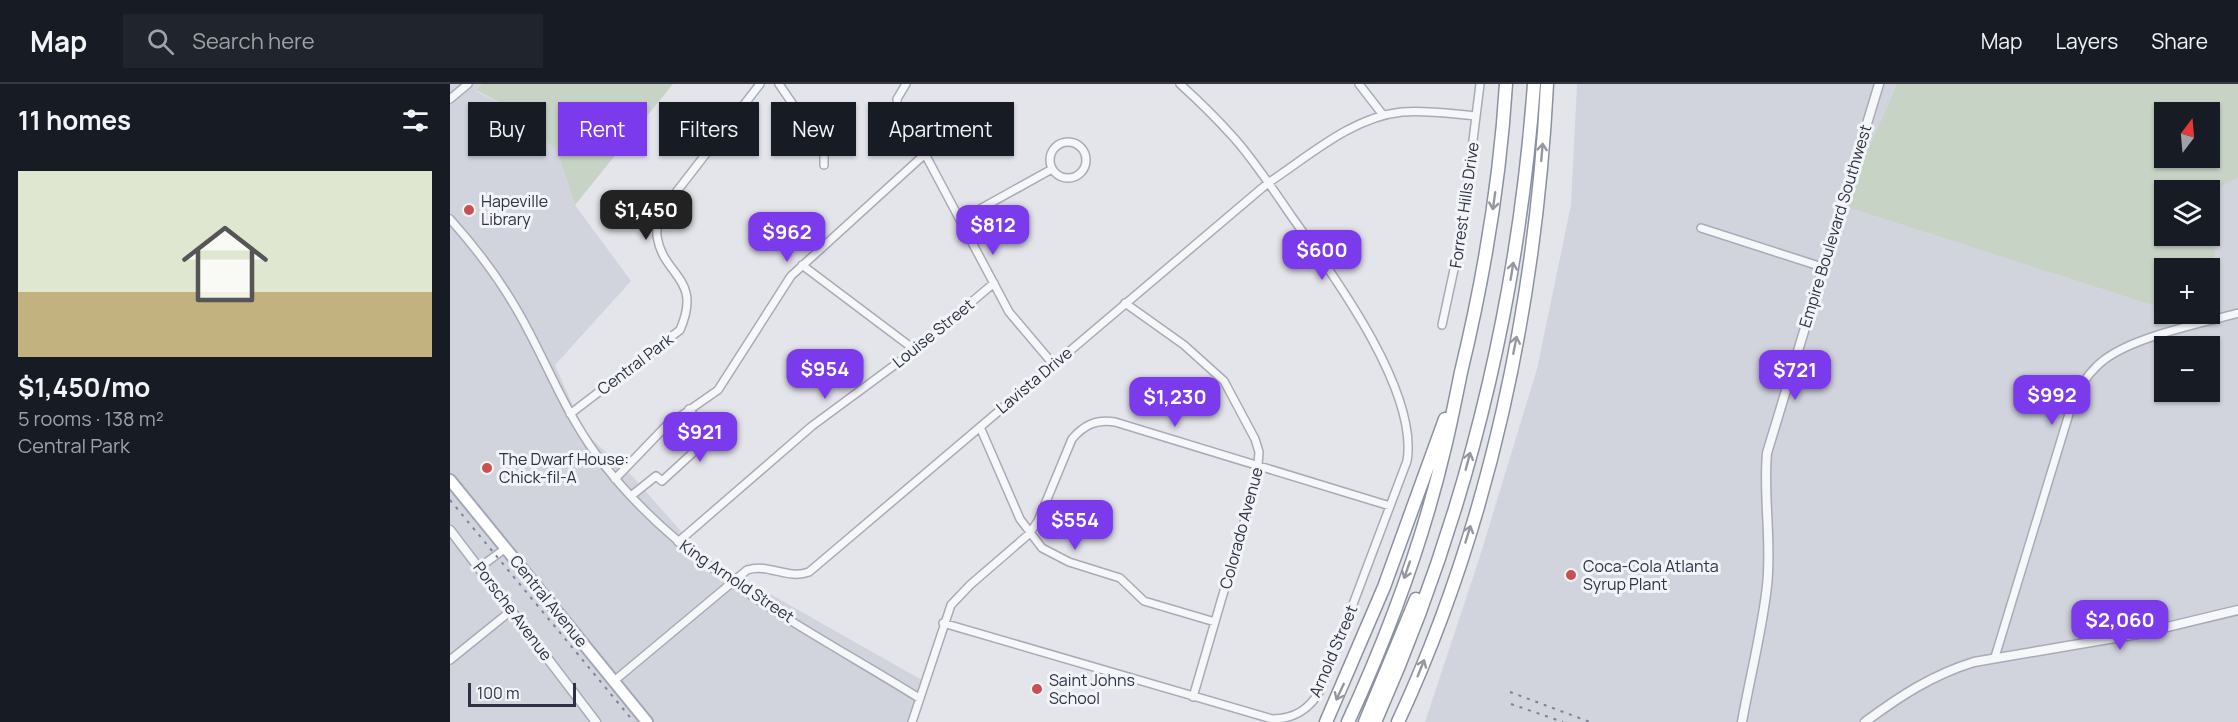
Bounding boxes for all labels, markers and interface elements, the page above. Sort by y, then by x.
search box [123,14,543,68]
text: Map [30,22,87,60]
icon: search [144,25,177,58]
text: Search here [192,26,315,56]
text: Map [1981,27,2022,55]
text: Layers [2055,27,2118,55]
text: Share [2151,27,2208,55]
text: 11 homes [18,102,131,138]
chip: Buy [468,102,546,156]
chip: Rent [558,102,647,156]
chip: Filters [659,102,759,156]
chip: New [771,102,856,156]
chip: Apartment [868,102,1014,156]
north arrow [2154,102,2220,168]
map controls [2154,102,2220,402]
icon: filters [399,104,432,137]
street label: Empire Boulevard Southwest [1794,122,1876,330]
street label: Forrest Hills Drive [1444,140,1484,270]
one-way arrow [1537,142,1548,162]
button: layers [2154,180,2220,246]
place label: Hapeville Library [481,190,548,230]
pin: $1,450 [597,190,695,241]
one-way arrow [1488,191,1499,211]
text: $1,450 [614,196,678,223]
marker: Hapeville Library [462,203,476,217]
pin: $812 [957,205,1029,256]
icon: home [171,210,279,318]
text: $812 [970,211,1016,238]
pin: $962 [751,212,823,263]
text: $962 [762,218,812,245]
pin: $600 [1286,230,1358,281]
text: $600 [1296,236,1348,263]
button: + [2154,258,2220,324]
one-way arrow [1507,261,1518,281]
street label: Louise Street [888,293,978,373]
street label: Central Park [593,328,678,400]
one-way arrow [1510,336,1521,355]
button: − [2154,336,2220,402]
street label: Lavista Drive [991,342,1077,418]
pin: $954 [789,349,861,400]
pin: $721 [1759,350,1831,401]
text: $954 [801,355,849,382]
text: $721 [1773,356,1817,383]
text: $1,450/mo [18,369,150,405]
pin: $992 [2016,375,2088,426]
pin: $1,230 [1126,377,1224,428]
text: $992 [2027,381,2077,408]
text: $1,230 [1143,383,1207,410]
text: 5 rooms · 138 m² [18,405,164,432]
pin: $921 [664,412,736,463]
text: $921 [677,418,723,445]
text: Central Park [18,432,130,459]
place label: The Dwarf House: Chick-fil-A [499,448,629,488]
one-way arrow [1463,452,1475,471]
marker: The Dwarf House: Chick-fil-A [480,461,494,475]
street label: Colorado Avenue [1214,465,1268,591]
pin: $554 [1039,500,1111,551]
text: $554 [1051,506,1099,533]
one-way arrow [1463,525,1474,544]
street label: King Arnold Street [675,535,799,627]
street label: Central Avenue [505,550,593,652]
place label: Coca-Cola Atlanta Syrup Plant [1583,555,1719,595]
street label: Porsche Avenue [469,557,557,665]
one-way arrow [1401,560,1412,579]
marker: Coca-Cola Atlanta Syrup Plant [1564,568,1578,582]
pin: $2,060 [2071,600,2169,651]
street label: Arnold Street [1304,601,1362,701]
text: $2,060 [2085,606,2155,633]
one-way arrow [1416,659,1427,678]
place label: Saint Johns School [1049,669,1135,709]
scale bar [468,680,576,708]
text: 100 m [477,682,520,704]
marker: Saint Johns School [1030,682,1044,696]
one-way arrow [1333,682,1345,700]

